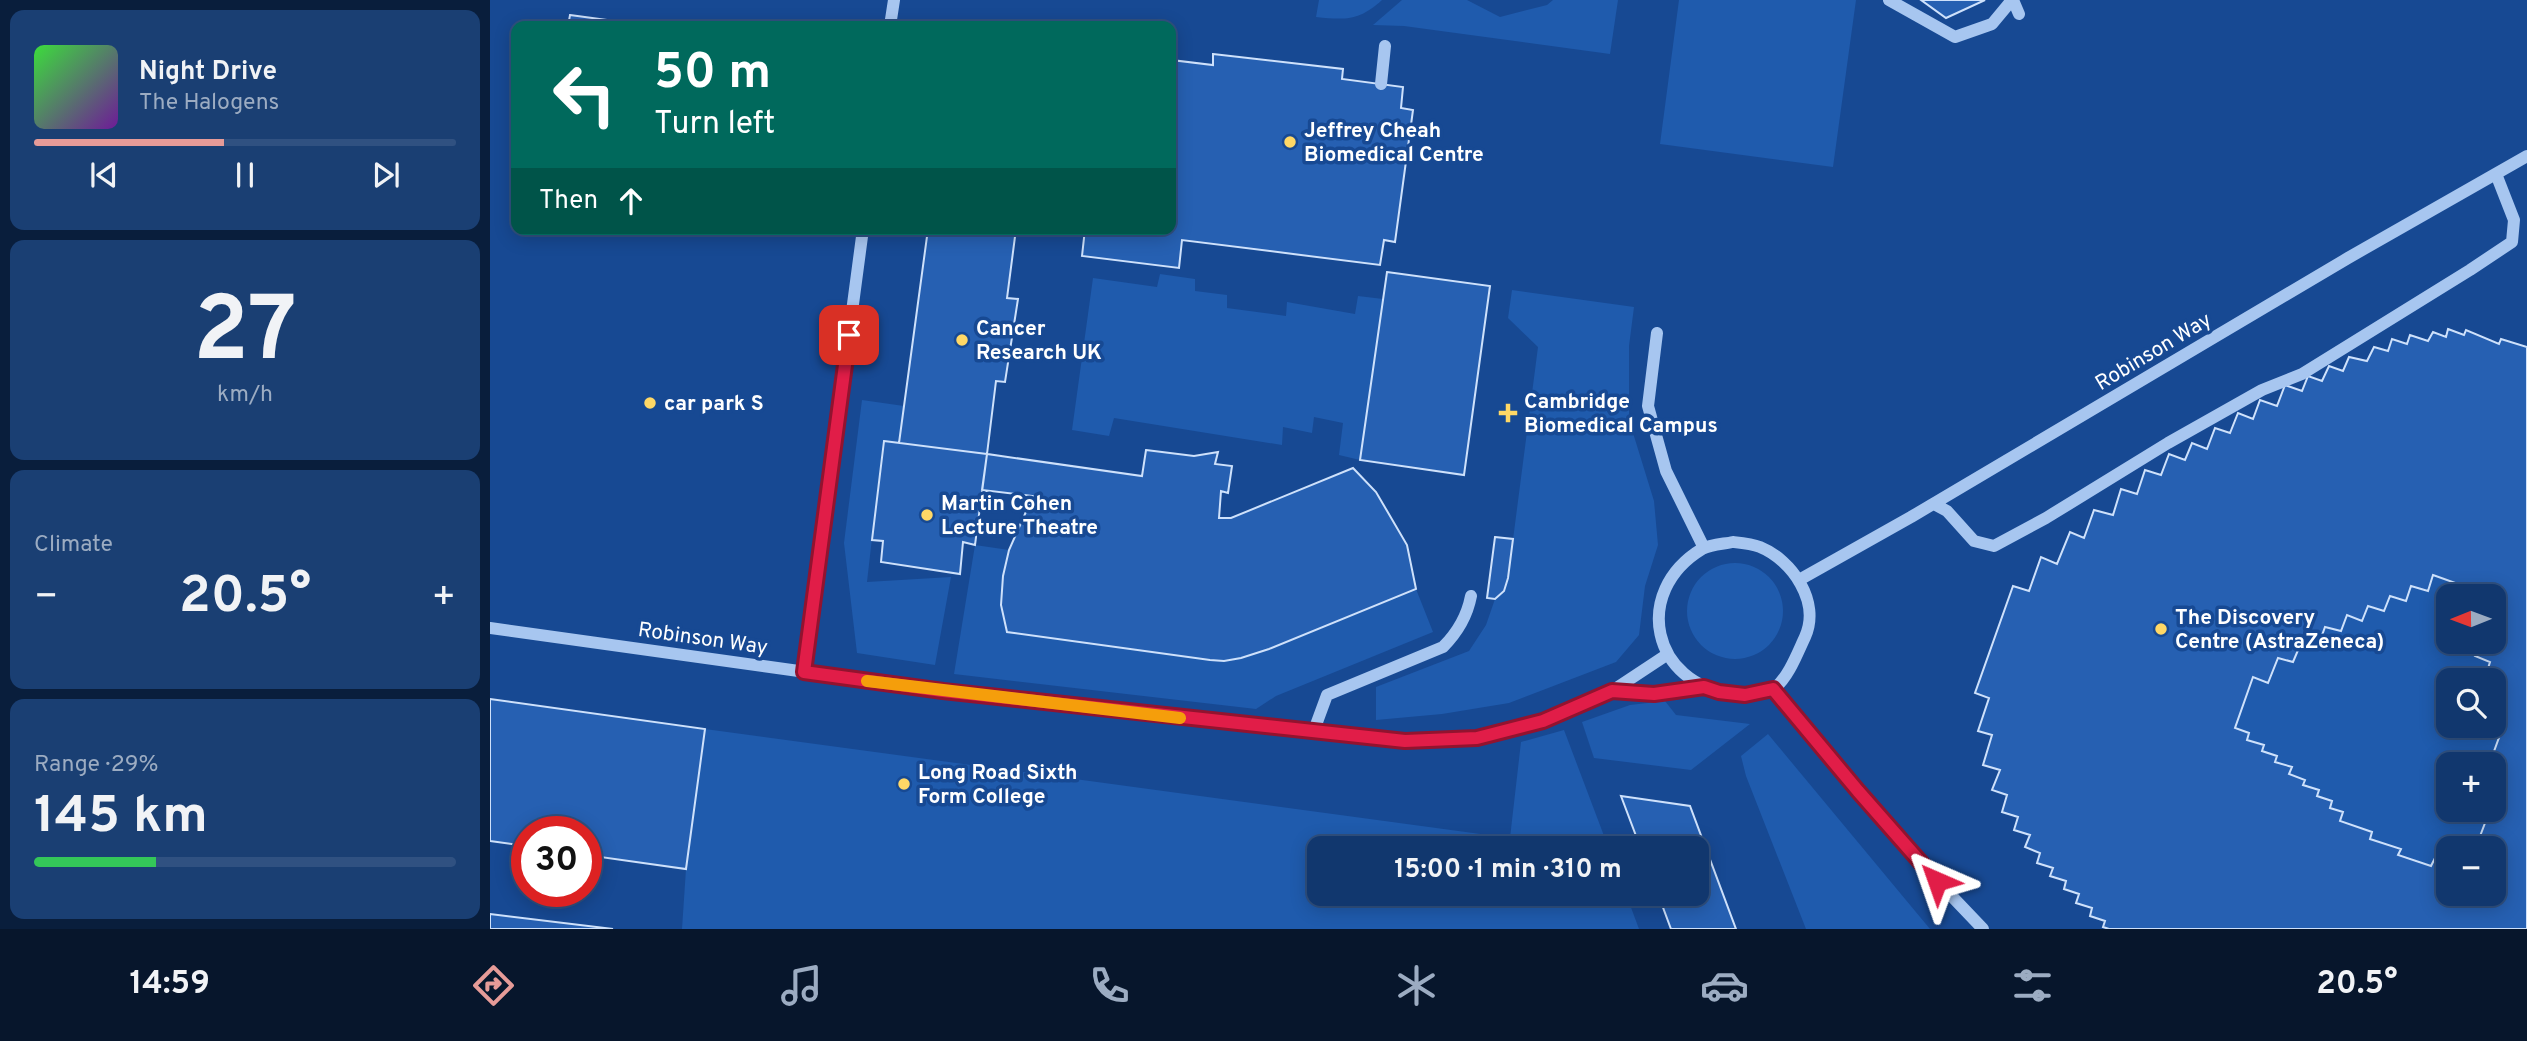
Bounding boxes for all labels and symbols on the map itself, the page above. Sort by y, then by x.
place label: Jeffrey Cheah Biomedical Centre [1304,118,1484,169]
marker: Jeffrey Cheah Biomedical Centre [1282,134,1298,150]
pin [819,305,879,365]
street label: Robinson Way [2091,307,2217,398]
place label: Cancer Research UK [976,316,1102,367]
marker: Cancer Research UK [954,332,970,348]
place label: Cambridge Biomedical Campus [1524,389,1718,440]
place label: car park S [664,391,764,418]
marker: car park S [642,395,658,411]
marker: Cambridge Biomedical Campus [1498,403,1518,423]
place label: Martin Cohen Lecture Theatre [941,491,1098,542]
marker: Martin Cohen Lecture Theatre [919,507,935,523]
north arrow [2436,584,2506,654]
place label: The Discovery Centre (AstraZeneca) [2175,605,2384,656]
street label: Robinson Way [636,617,770,662]
marker: The Discovery Centre (AstraZeneca) [2153,621,2169,637]
place label: Long Road Sixth Form College [918,760,1078,811]
marker: Long Road Sixth Form College [896,776,912,792]
speed limit sign: 30 [511,816,602,907]
position arrow [1900,844,1974,918]

